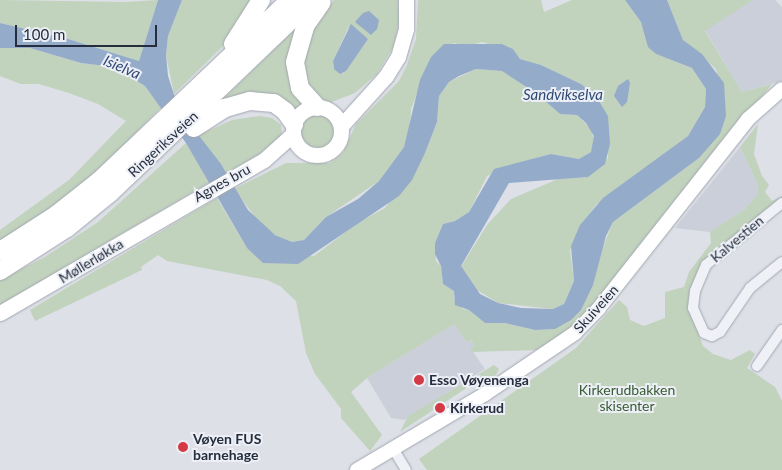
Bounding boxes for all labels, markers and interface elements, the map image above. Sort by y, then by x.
scale bar [18,15,160,47]
text: 100 m [23,25,65,43]
water label: Isielva [101,51,143,83]
water label: Sandvikselva [523,86,603,104]
street label: Ringeriksveien [125,108,201,180]
street label: Agnes bru [191,161,253,205]
street label: Kalvestien [707,212,767,266]
street label: Møllerløkka [56,235,126,287]
street label: Skuiveien [570,282,622,336]
place label: Esso Vøyenenga [429,372,529,388]
marker: Esso Vøyenenga [413,374,425,386]
park label: Kirkerudbakken skisenter [579,382,675,414]
place label: Kirkerud [450,400,504,416]
marker: Kirkerud [434,402,446,414]
place label: Vøyen FUS barnehage [193,431,261,464]
marker: Vøyen FUS barnehage [177,441,189,453]

